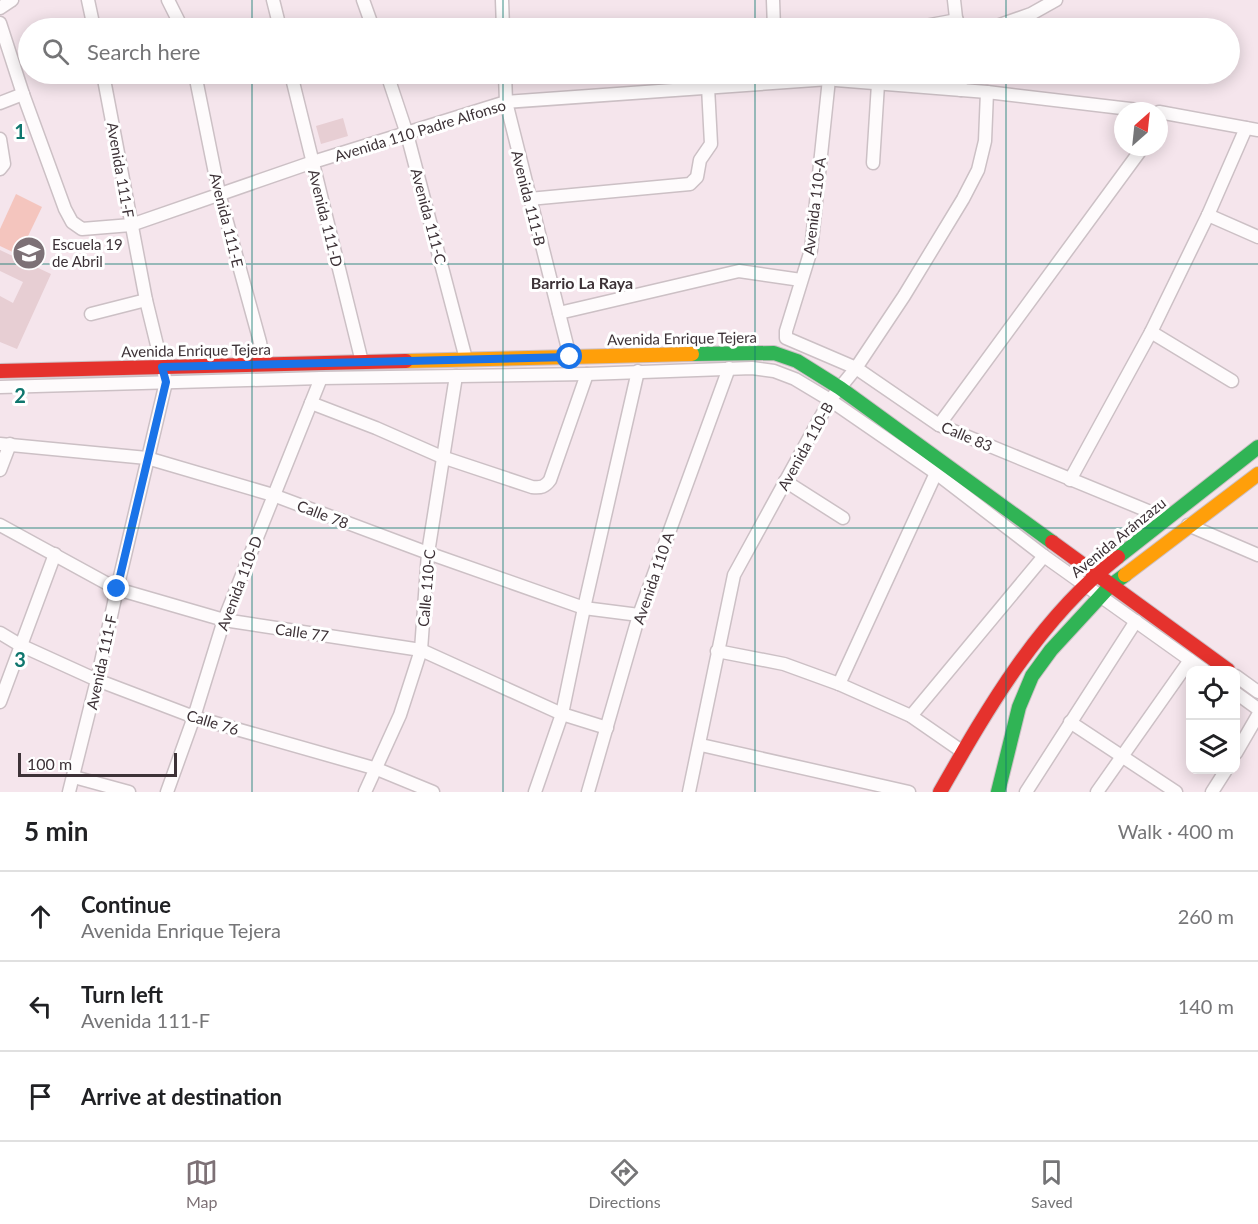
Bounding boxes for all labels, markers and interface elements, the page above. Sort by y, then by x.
search box [18,18,1240,84]
icon: search [39,35,72,68]
text: Search here [87,38,200,65]
street label: Avenida 110 Padre Alfonso [332,95,508,165]
north arrow [1114,102,1168,156]
text: 1 [14,119,26,143]
street label: Avenida 111-F [104,121,138,219]
street label: Avenida 111-B [508,148,550,248]
street label: Avenida 110-A [799,155,829,256]
street label: Avenida 111-C [408,166,450,266]
street label: Avenida 111-D [305,167,347,269]
street label: Avenida 111-E [207,171,247,269]
school or university icon: Escuela 19 de Abril [11,235,47,271]
place label: Escuela 19 de Abril [52,235,123,270]
district label: Barrio La Raya [531,273,633,292]
street label: Avenida Enrique Tejera [607,328,757,348]
street label: Avenida Enrique Tejera [121,340,271,360]
route start [556,343,582,369]
text: 2 [14,383,26,407]
street label: Avenida 110-B [773,399,837,493]
street label: Calle 83 [939,417,995,455]
street label: Avenida Aránzazu [1067,493,1169,581]
street label: Calle 78 [295,496,351,532]
street label: Avenida 110 A [629,529,677,626]
street label: Avenida 110-D [213,533,265,633]
street label: Calle 110-C [414,548,438,628]
route end [103,575,129,601]
street label: Avenida 111-F [82,613,120,711]
street label: Calle 77 [274,619,330,645]
text: 3 [14,647,26,671]
map controls [1186,666,1240,774]
button: locate [1186,666,1240,720]
street label: Calle 76 [185,706,242,739]
button: layers [1186,720,1240,774]
scale bar [18,750,177,778]
text: 100 m [27,754,72,773]
text: 5 min [24,815,88,847]
text: Walk · 400 m [1118,819,1234,843]
text: Continue [81,891,171,918]
icon: ahead [24,900,57,933]
text: 260 m [1178,904,1234,928]
text: Avenida Enrique Tejera [81,918,281,942]
text: Turn left [81,981,163,1008]
icon: left [24,990,57,1023]
text: 140 m [1178,994,1234,1018]
text: Avenida 111-F [81,1008,210,1032]
icon: arrive [24,1080,57,1113]
text: Arrive at destination [81,1083,282,1110]
tab: Map [185,1156,218,1211]
tab: Directions [588,1156,661,1211]
tab: Saved [1031,1156,1073,1211]

